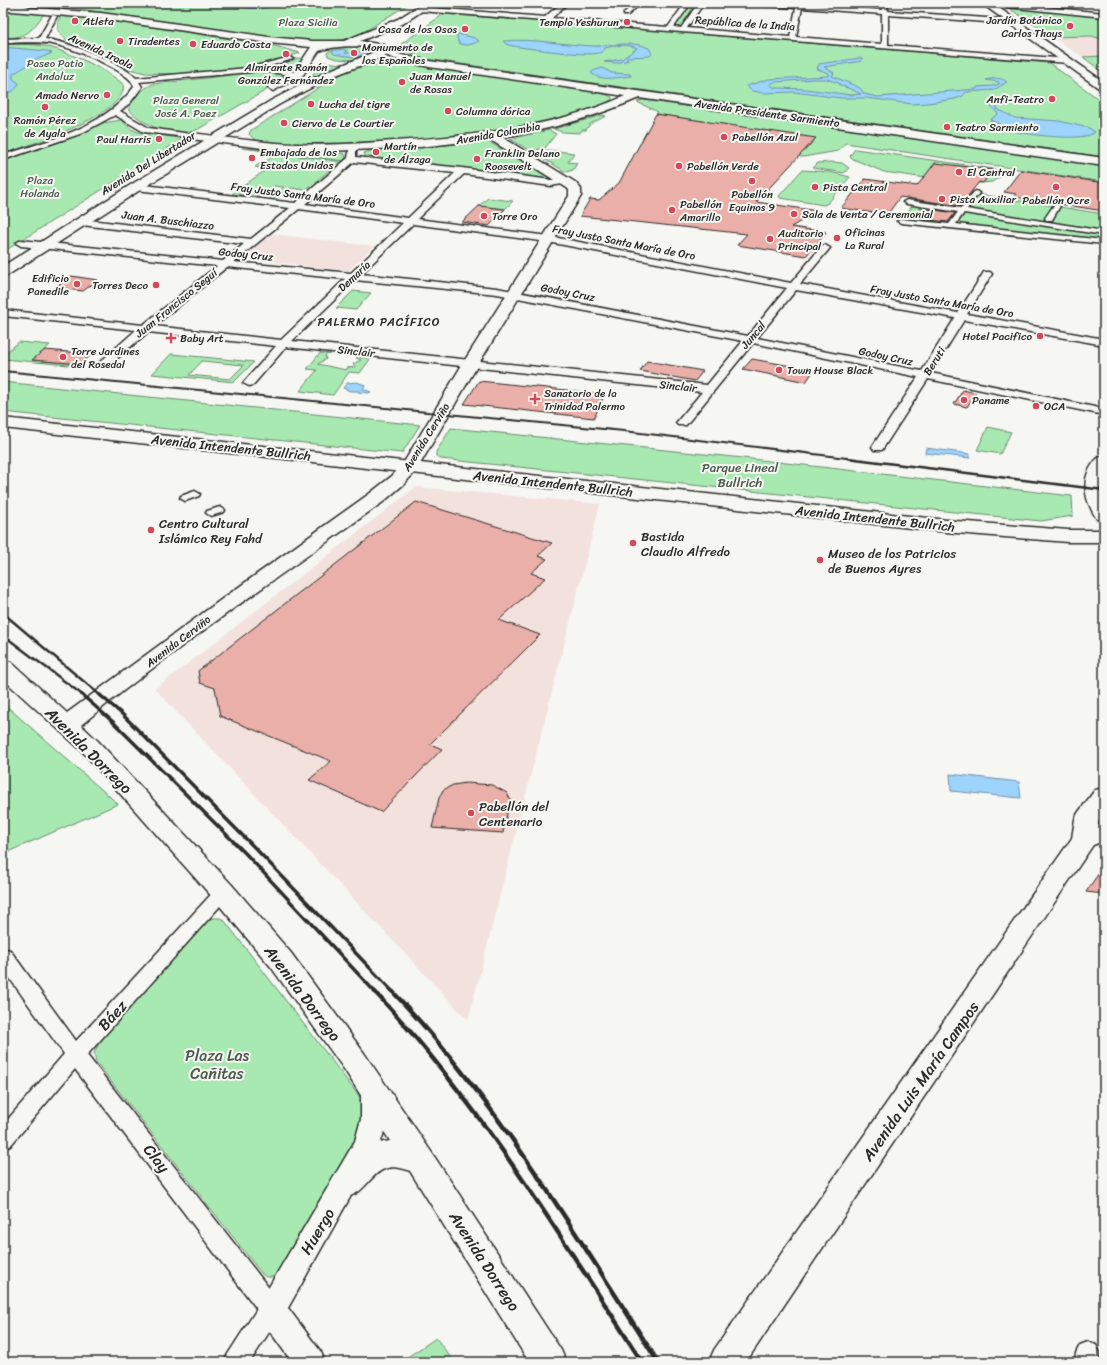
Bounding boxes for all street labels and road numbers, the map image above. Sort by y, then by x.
street label: República de la India [694,11,796,37]
street label: Avenida Iraola [64,28,137,75]
street label: Avenida Presidente Sarmiento [692,94,841,133]
street label: Avenida Colombia [454,117,542,150]
street label: Avenida Del Libertador [96,126,200,201]
street label: Fray Justo Santa María de Oro [230,177,377,214]
street label: Juan A. Buschiazzo [120,205,215,236]
street label: Fray Justo Santa María de Oro [551,219,698,266]
street label: Godoy Cruz [218,242,275,267]
street label: Demaría [333,256,376,297]
street label: Juan Francisco Seguí [130,263,223,343]
street label: Godoy Cruz [539,278,597,307]
street label: Fray Justo Santa María de Oro [869,280,1016,324]
street label: Juncal [735,317,771,354]
street label: Sinclair [336,340,377,363]
street label: Godoy Cruz [857,341,915,372]
street label: Beruti [918,342,951,379]
street label: Sinclair [658,375,699,398]
street label: Avenida Cerviño [397,399,455,476]
street label: Avenida Intendente Bullrich [149,428,312,467]
street label: Avenida Intendente Bullrich [471,464,634,503]
street label: Avenida Intendente Bullrich [793,499,956,538]
street label: Avenida Cerviño [141,610,215,673]
street label: Avenida Dorrego [37,699,140,801]
street label: Avenida Dorrego [256,938,349,1048]
street label: Báez [90,993,135,1038]
street label: Avenida Luis María Campos [853,995,987,1168]
street label: Clay [136,1137,178,1180]
street label: Huergo [292,1202,343,1260]
street label: Avenida Dorrego [441,1204,528,1317]

